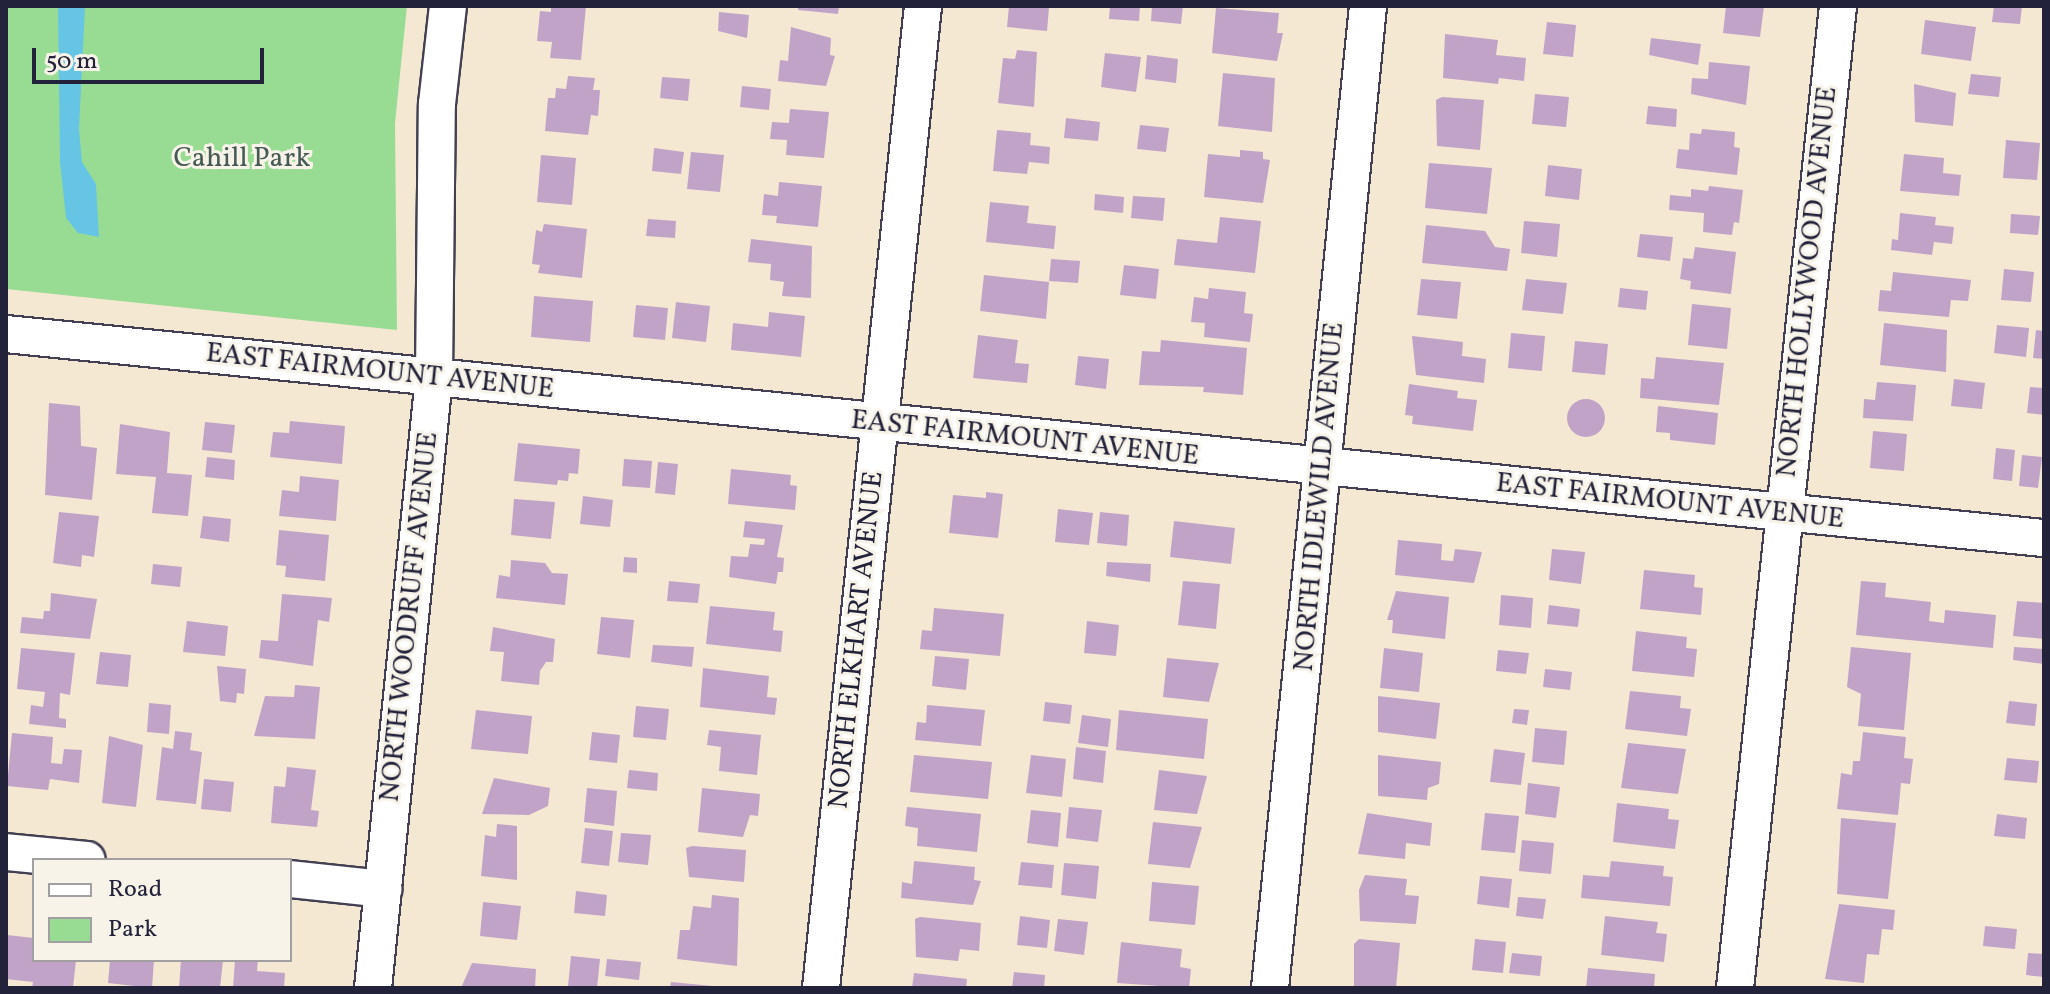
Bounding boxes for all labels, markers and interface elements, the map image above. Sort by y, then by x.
scale bar [36,32,268,82]
text: 50 m [46,45,98,79]
street label: NORTH HOLLYWOOD AVENUE [1771,85,1845,479]
park label: Cahill Park [174,142,310,176]
street label: NORTH IDLEWILD AVENUE [1288,321,1352,673]
street label: EAST FAIRMOUNT AVENUE [203,337,557,407]
street label: EAST FAIRMOUNT AVENUE [848,404,1202,474]
street label: NORTH WOODRUFF AVENUE [374,430,446,804]
street label: EAST FAIRMOUNT AVENUE [1493,467,1847,537]
street label: NORTH ELKHART AVENUE [823,469,891,811]
legend [32,858,292,962]
text: Road [108,873,162,907]
text: Park [108,913,157,947]

